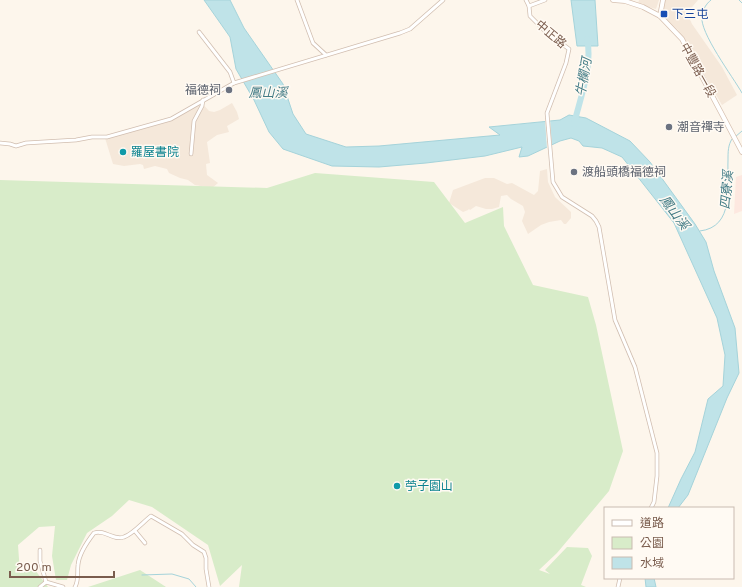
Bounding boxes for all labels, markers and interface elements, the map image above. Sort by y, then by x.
place label: 下三屯 [672,7,708,23]
marker: 下三屯 [659,9,669,19]
street label: 中正路 [531,17,569,52]
street label: 中豐路一段 [676,40,719,101]
water label: 牛欄河 [574,54,597,98]
place label: 福德祠 [185,83,221,99]
marker: 福德祠 [224,85,234,95]
water label: 鳳山溪 [248,86,289,102]
place label: 潮音禪寺 [677,120,725,136]
marker: 潮音禪寺 [664,122,674,132]
place label: 羅屋書院 [131,145,179,161]
marker: 羅屋書院 [118,147,128,157]
place label: 渡船頭橋福德祠 [582,165,666,181]
marker: 渡船頭橋福德祠 [569,167,579,177]
water label: 四寮溪 [718,168,738,210]
water label: 鳳山溪 [655,193,693,235]
place label: 苧子園山 [405,479,453,495]
marker: 苧子園山 [392,481,402,491]
legend [604,507,734,579]
text: 道路 [640,516,664,532]
text: 公園 [640,536,664,552]
scale bar [10,553,114,579]
text: 水域 [640,556,664,572]
text: 200 m [16,560,52,576]

